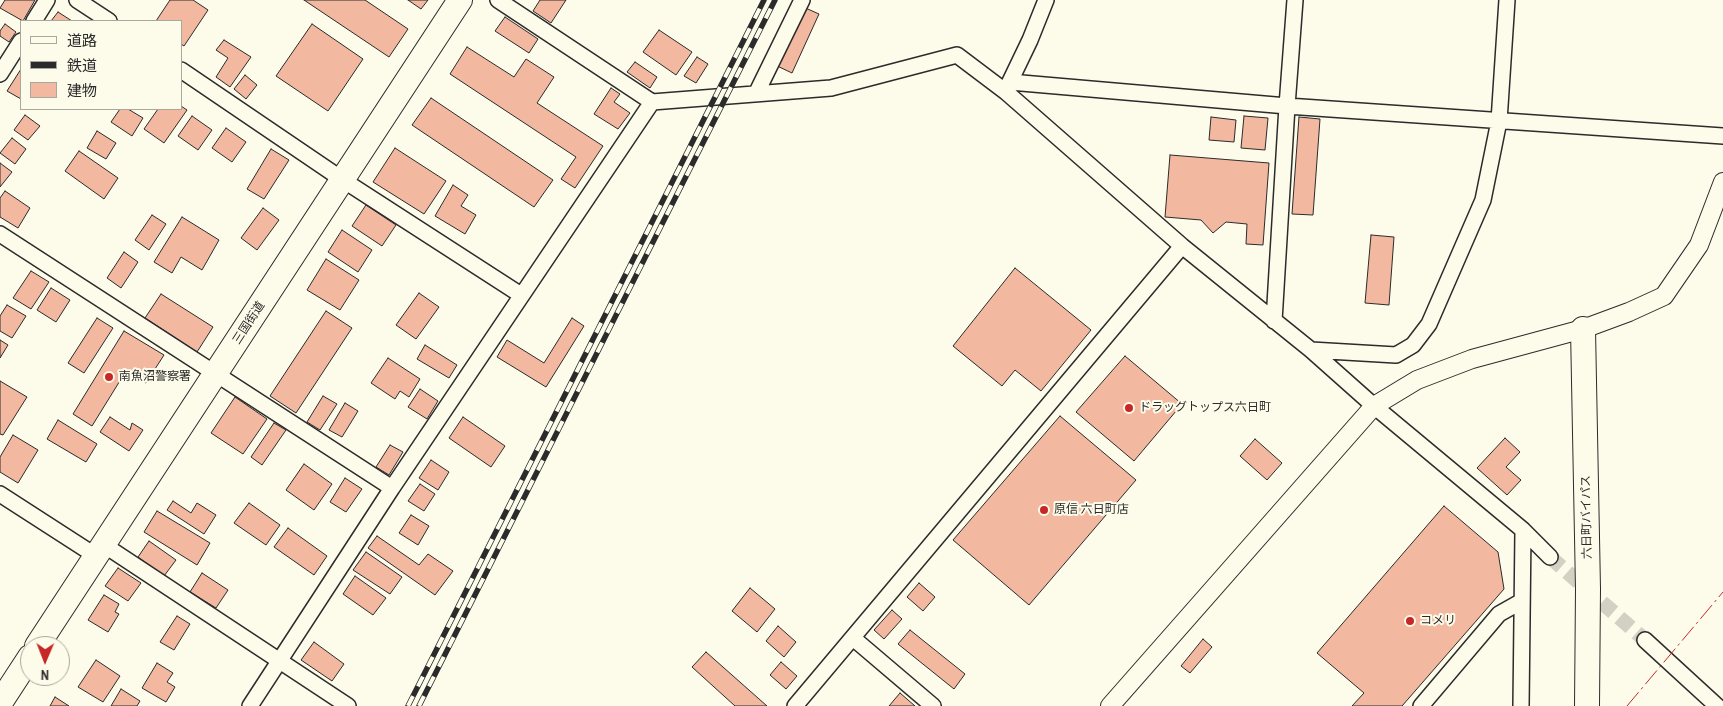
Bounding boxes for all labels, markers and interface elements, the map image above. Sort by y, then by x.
legend [20,20,182,110]
text: 道路 [67,30,97,51]
text: 鉄道 [67,55,97,76]
text: 建物 [67,80,97,101]
street label: 三国街道 [230,299,268,347]
place label: 南魚沼警察署 [119,370,191,384]
marker: 南魚沼警察署 [103,371,115,383]
place label: ドラッグトップス六日町 [1139,401,1271,415]
marker: ドラッグトップス六日町 [1123,402,1135,414]
street label: 六日町バイパス [1579,475,1595,559]
place label: 原信 六日町店 [1054,503,1129,517]
marker: 原信 六日町店 [1038,504,1050,516]
place label: コメリ [1420,614,1456,628]
marker: コメリ [1404,615,1416,627]
north arrow [20,636,70,686]
text: N [40,666,49,684]

